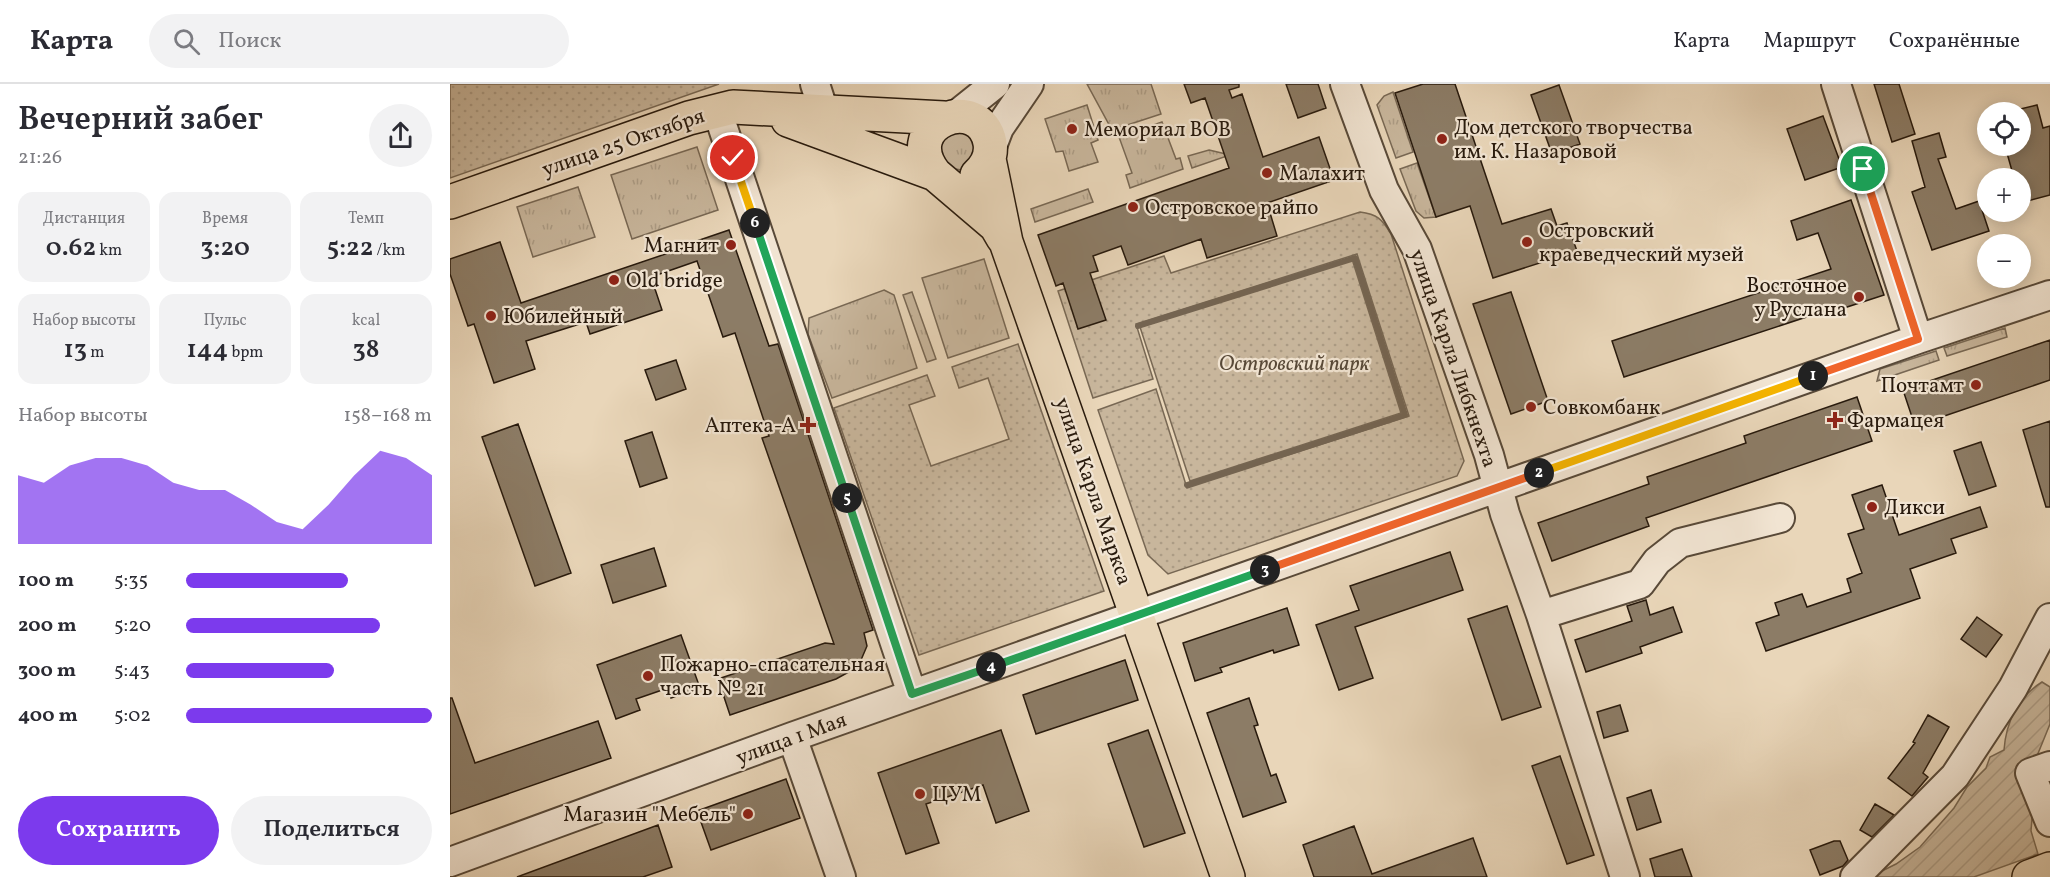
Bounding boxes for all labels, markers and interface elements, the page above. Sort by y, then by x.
search box [149,14,569,68]
text: Карта [30,22,113,61]
icon: search [170,25,203,58]
text: Поиск [218,26,281,57]
text: Карта [1673,27,1730,56]
text: Маршрут [1763,27,1856,56]
text: Сохранённые [1889,27,2020,56]
text: Вечерний забег [18,98,263,144]
street label: улица 25 Октября [538,102,709,185]
map controls [1977,102,2031,288]
button: locate [1977,102,2031,156]
button: share [369,104,432,167]
place label: Дом детского творчества им. К. Назаровой [1454,114,1693,167]
place label: Мемориал ВОВ [1084,116,1231,145]
marker: Мемориал ВОВ [1065,122,1079,136]
pin [707,132,758,183]
marker: Дом детского творчества им. К. Назаровой [1435,132,1449,146]
icon: check [716,141,749,174]
pin [1837,143,1888,194]
text: 21:26 [18,144,62,172]
icon: arrive [1846,152,1879,185]
place label: Малахит [1279,160,1365,189]
marker: Малахит [1260,166,1274,180]
button: + [1977,168,2031,222]
place label: Островское райпо [1145,194,1318,223]
marker: Островское райпо [1126,200,1140,214]
text: Дистанция [43,208,125,230]
text: Время [202,208,248,230]
text: Темп [348,208,384,230]
pin: 6 [740,208,770,238]
text: 6 [751,212,759,234]
place label: Островский краеведческий музей [1539,217,1744,270]
text: 0.62 [46,230,96,266]
text: 3:20 [200,230,250,266]
text: 5:22 [327,230,373,266]
place label: Магнит [644,232,719,261]
button: − [1977,234,2031,288]
marker: Островский краеведческий музей [1520,235,1534,249]
marker: Магнит [724,238,738,252]
text: km [96,240,122,262]
text: /km [373,240,405,262]
street label: улица Карла Либкнехта [1402,246,1504,471]
place label: Old bridge [626,267,723,296]
place label: Восточное у Руслана [1746,272,1847,325]
marker: Old bridge [607,273,621,287]
marker: Восточное у Руслана [1852,290,1866,304]
place label: Юбилейный [503,303,623,332]
marker: Юбилейный [484,309,498,323]
text: Набор высоты [32,310,136,332]
text: Пульс [203,310,247,332]
text: kcal [352,310,380,332]
text: 13 [64,332,87,368]
text: 144 [187,332,228,368]
text: 38 [352,332,380,368]
text: m [87,342,104,364]
text: bpm [228,342,263,364]
park label: Островский парк [1219,350,1370,379]
pin: 1 [1798,361,1828,391]
text: 1 [1810,365,1816,387]
place label: Почтамт [1881,372,1964,401]
marker: Почтамт [1969,378,1983,392]
street label: улица Карла Маркса [1047,394,1138,589]
place label: Совкомбанк [1543,394,1660,423]
marker: Совкомбанк [1524,400,1538,414]
text: Набор высоты [18,402,148,430]
text: 158–168 m [343,402,432,430]
place label: Фармацея [1847,407,1944,436]
place label: Аптека-А [705,412,796,441]
marker: Фармацея [1828,413,1842,427]
marker: Аптека-А [801,418,815,432]
pin: 2 [1524,458,1554,488]
text: 2 [1535,462,1543,484]
pin: 5 [832,483,862,513]
text: 5 [843,487,851,509]
place label: Дикси [1884,494,1945,523]
marker: Дикси [1865,500,1879,514]
pin: 3 [1250,555,1280,585]
text: 3 [1261,559,1269,581]
text: 100 m [18,567,74,595]
text: 5:35 [114,567,148,595]
text: 200 m [18,612,76,640]
text: 5:20 [114,612,151,640]
place label: Пожарно-спасательная часть № 21 [660,651,885,704]
pin: 4 [976,652,1006,682]
text: 4 [986,656,996,678]
text: 300 m [18,657,76,685]
text: 5:43 [114,657,150,685]
marker: Пожарно-спасательная часть № 21 [641,669,655,683]
text: 400 m [18,702,78,730]
text: 5:02 [114,702,151,730]
street label: улица 1 Мая [732,706,851,773]
place label: ЦУМ [932,781,981,810]
marker: ЦУМ [913,787,927,801]
button: Сохранить [18,796,219,865]
button: Поделиться [231,796,432,865]
place label: Магазин "Мебель" [563,801,736,830]
marker: Магазин "Мебель" [741,807,755,821]

